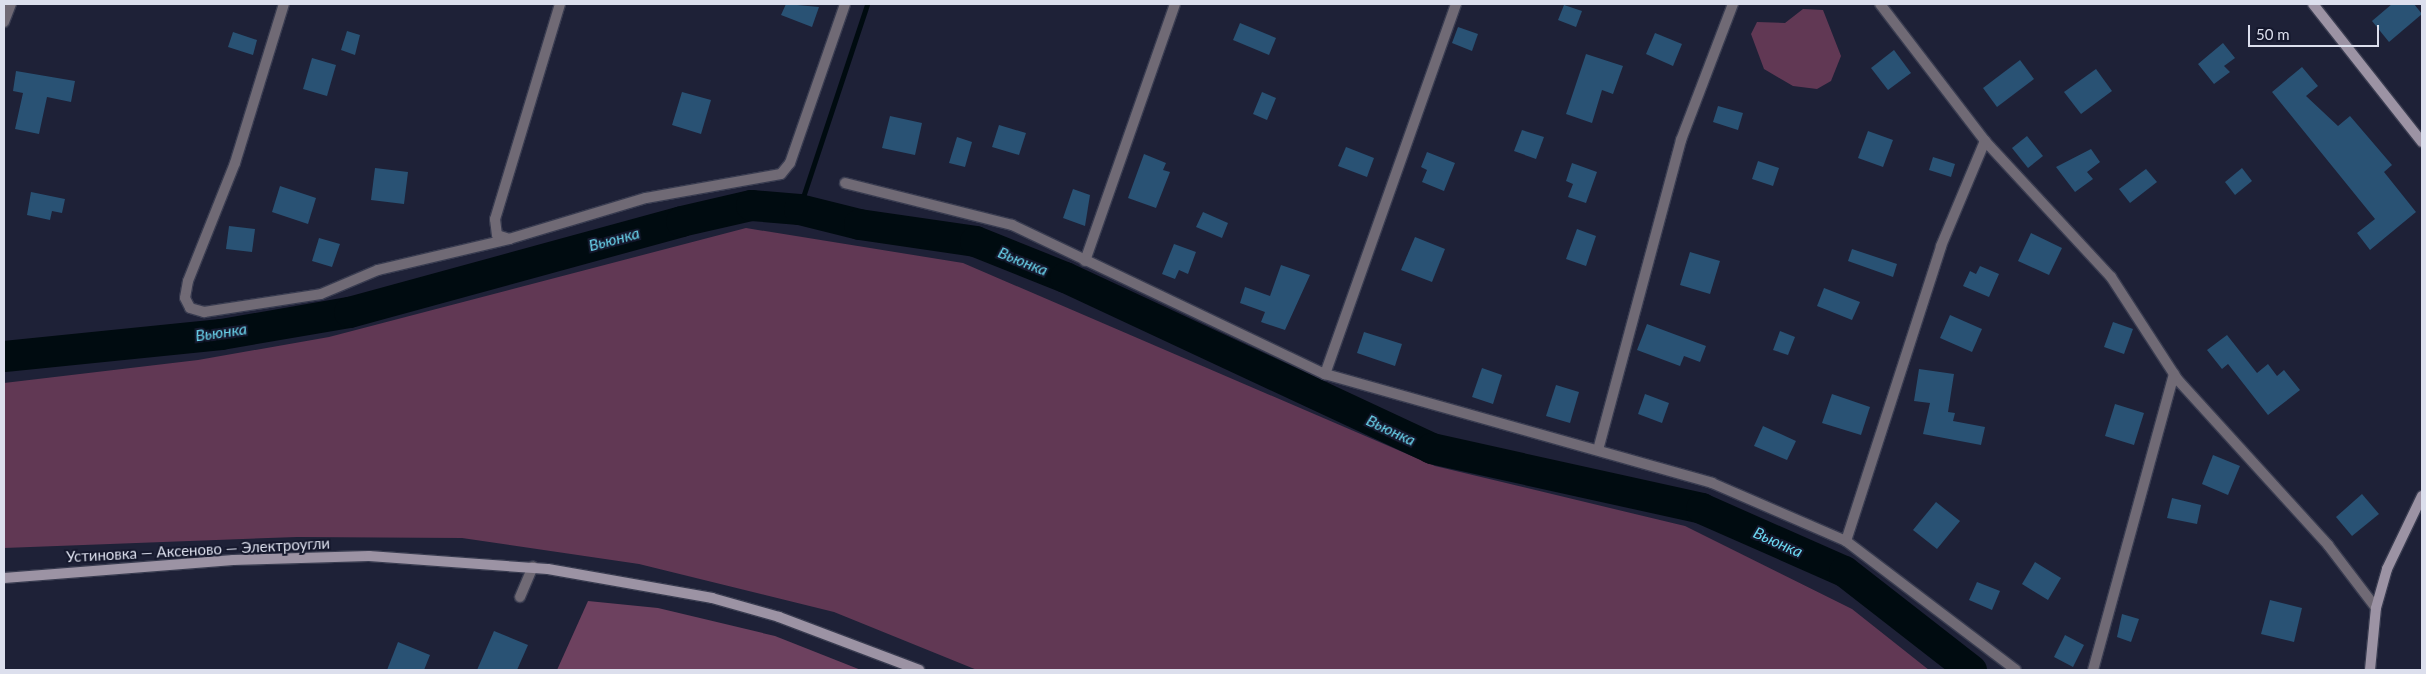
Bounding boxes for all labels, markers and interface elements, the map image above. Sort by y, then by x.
scale bar [2251,15,2382,47]
text: 50 m [2256,25,2290,43]
water label: Вьюнка [586,223,642,255]
water label: Вьюнка [995,242,1051,280]
water label: Вьюнка [194,319,248,345]
water label: Вьюнка [1363,410,1419,450]
water label: Вьюнка [1750,523,1806,561]
street label: Устиновка — Аксеново — Электроугли [66,534,330,566]

